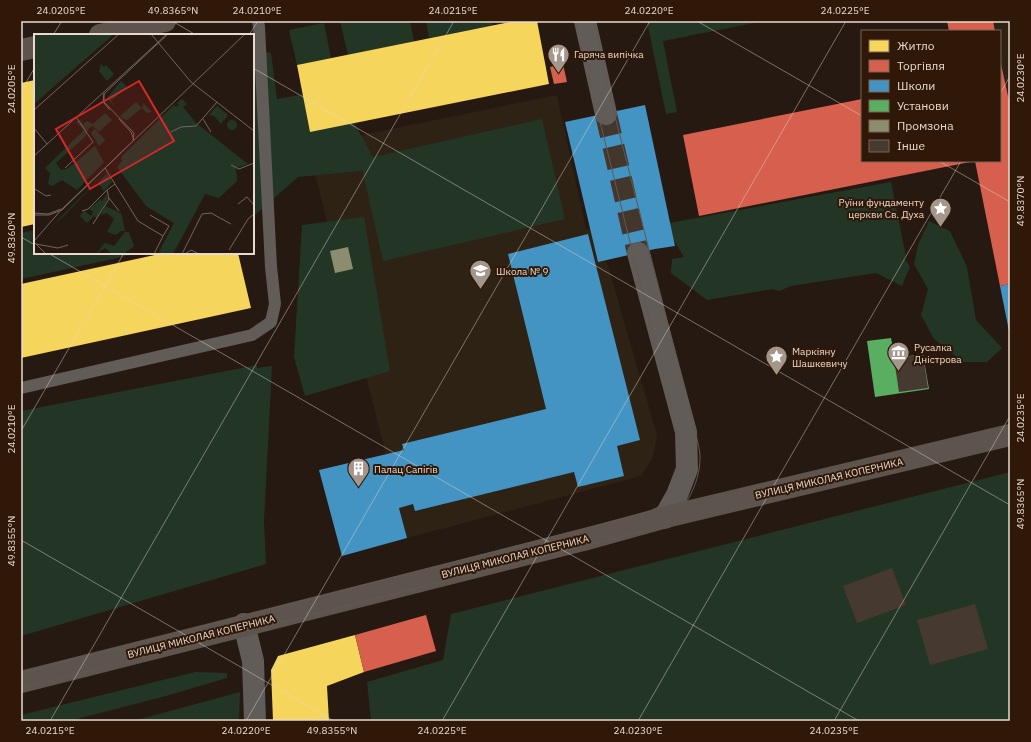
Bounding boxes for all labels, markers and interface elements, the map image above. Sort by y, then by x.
text: 24.0205°E [36,4,86,17]
text: 49.8365°N [148,4,198,17]
text: 24.0210°E [232,4,282,17]
text: 24.0215°E [428,4,478,17]
text: 24.0220°E [624,4,674,17]
text: 24.0225°E [820,4,870,17]
legend [861,30,1001,162]
inset map [34,34,254,254]
text: Житло [897,38,935,53]
restaurant icon: Гаряча випічка [546,41,572,74]
place label: Гаряча випічка [574,48,644,61]
text: 24.0230°E [1014,53,1027,103]
text: Торгівля [897,58,945,73]
text: 24.0205°E [5,64,18,114]
text: Школи [897,78,935,93]
text: Установи [897,98,949,113]
text: Промзона [897,118,954,133]
text: Інше [897,138,925,153]
text: 49.8370°N [1014,176,1027,226]
place icon: Руїни фундаменту церкви Св. Духа [927,195,953,228]
place label: Руїни фундаменту церкви Св. Духа [838,196,925,221]
text: 49.8360°N [5,213,18,263]
school or university icon: Школа № 9 [467,258,493,291]
place label: Школа № 9 [496,265,548,278]
museum icon: Русалка Дністрова [886,340,912,373]
place label: Русалка Дністрова [914,341,962,366]
place icon: Маркіяну Шашкевичу [764,344,790,377]
place label: Маркіяну Шашкевичу [792,345,848,370]
text: 24.0235°E [1014,393,1027,443]
text: 24.0210°E [5,404,18,454]
street label: ВУЛИЦЯ МИКОЛАЯ КОПЕРНИКА [754,455,905,502]
building icon: Палац Сапігів [346,456,372,489]
place label: Палац Сапігів [374,463,438,476]
text: 49.8365°N [1014,479,1027,529]
text: 49.8355°N [5,516,18,566]
street label: ВУЛИЦЯ МИКОЛАЯ КОПЕРНИКА [440,532,591,581]
street label: ВУЛИЦЯ МИКОЛАЯ КОПЕРНИКА [126,612,277,661]
text: 24.0215°E [25,724,75,737]
text: 24.0220°E [221,724,271,737]
text: 49.8355°N [307,724,357,737]
text: 24.0225°E [417,724,467,737]
text: 24.0230°E [613,724,663,737]
text: 24.0235°E [809,724,859,737]

